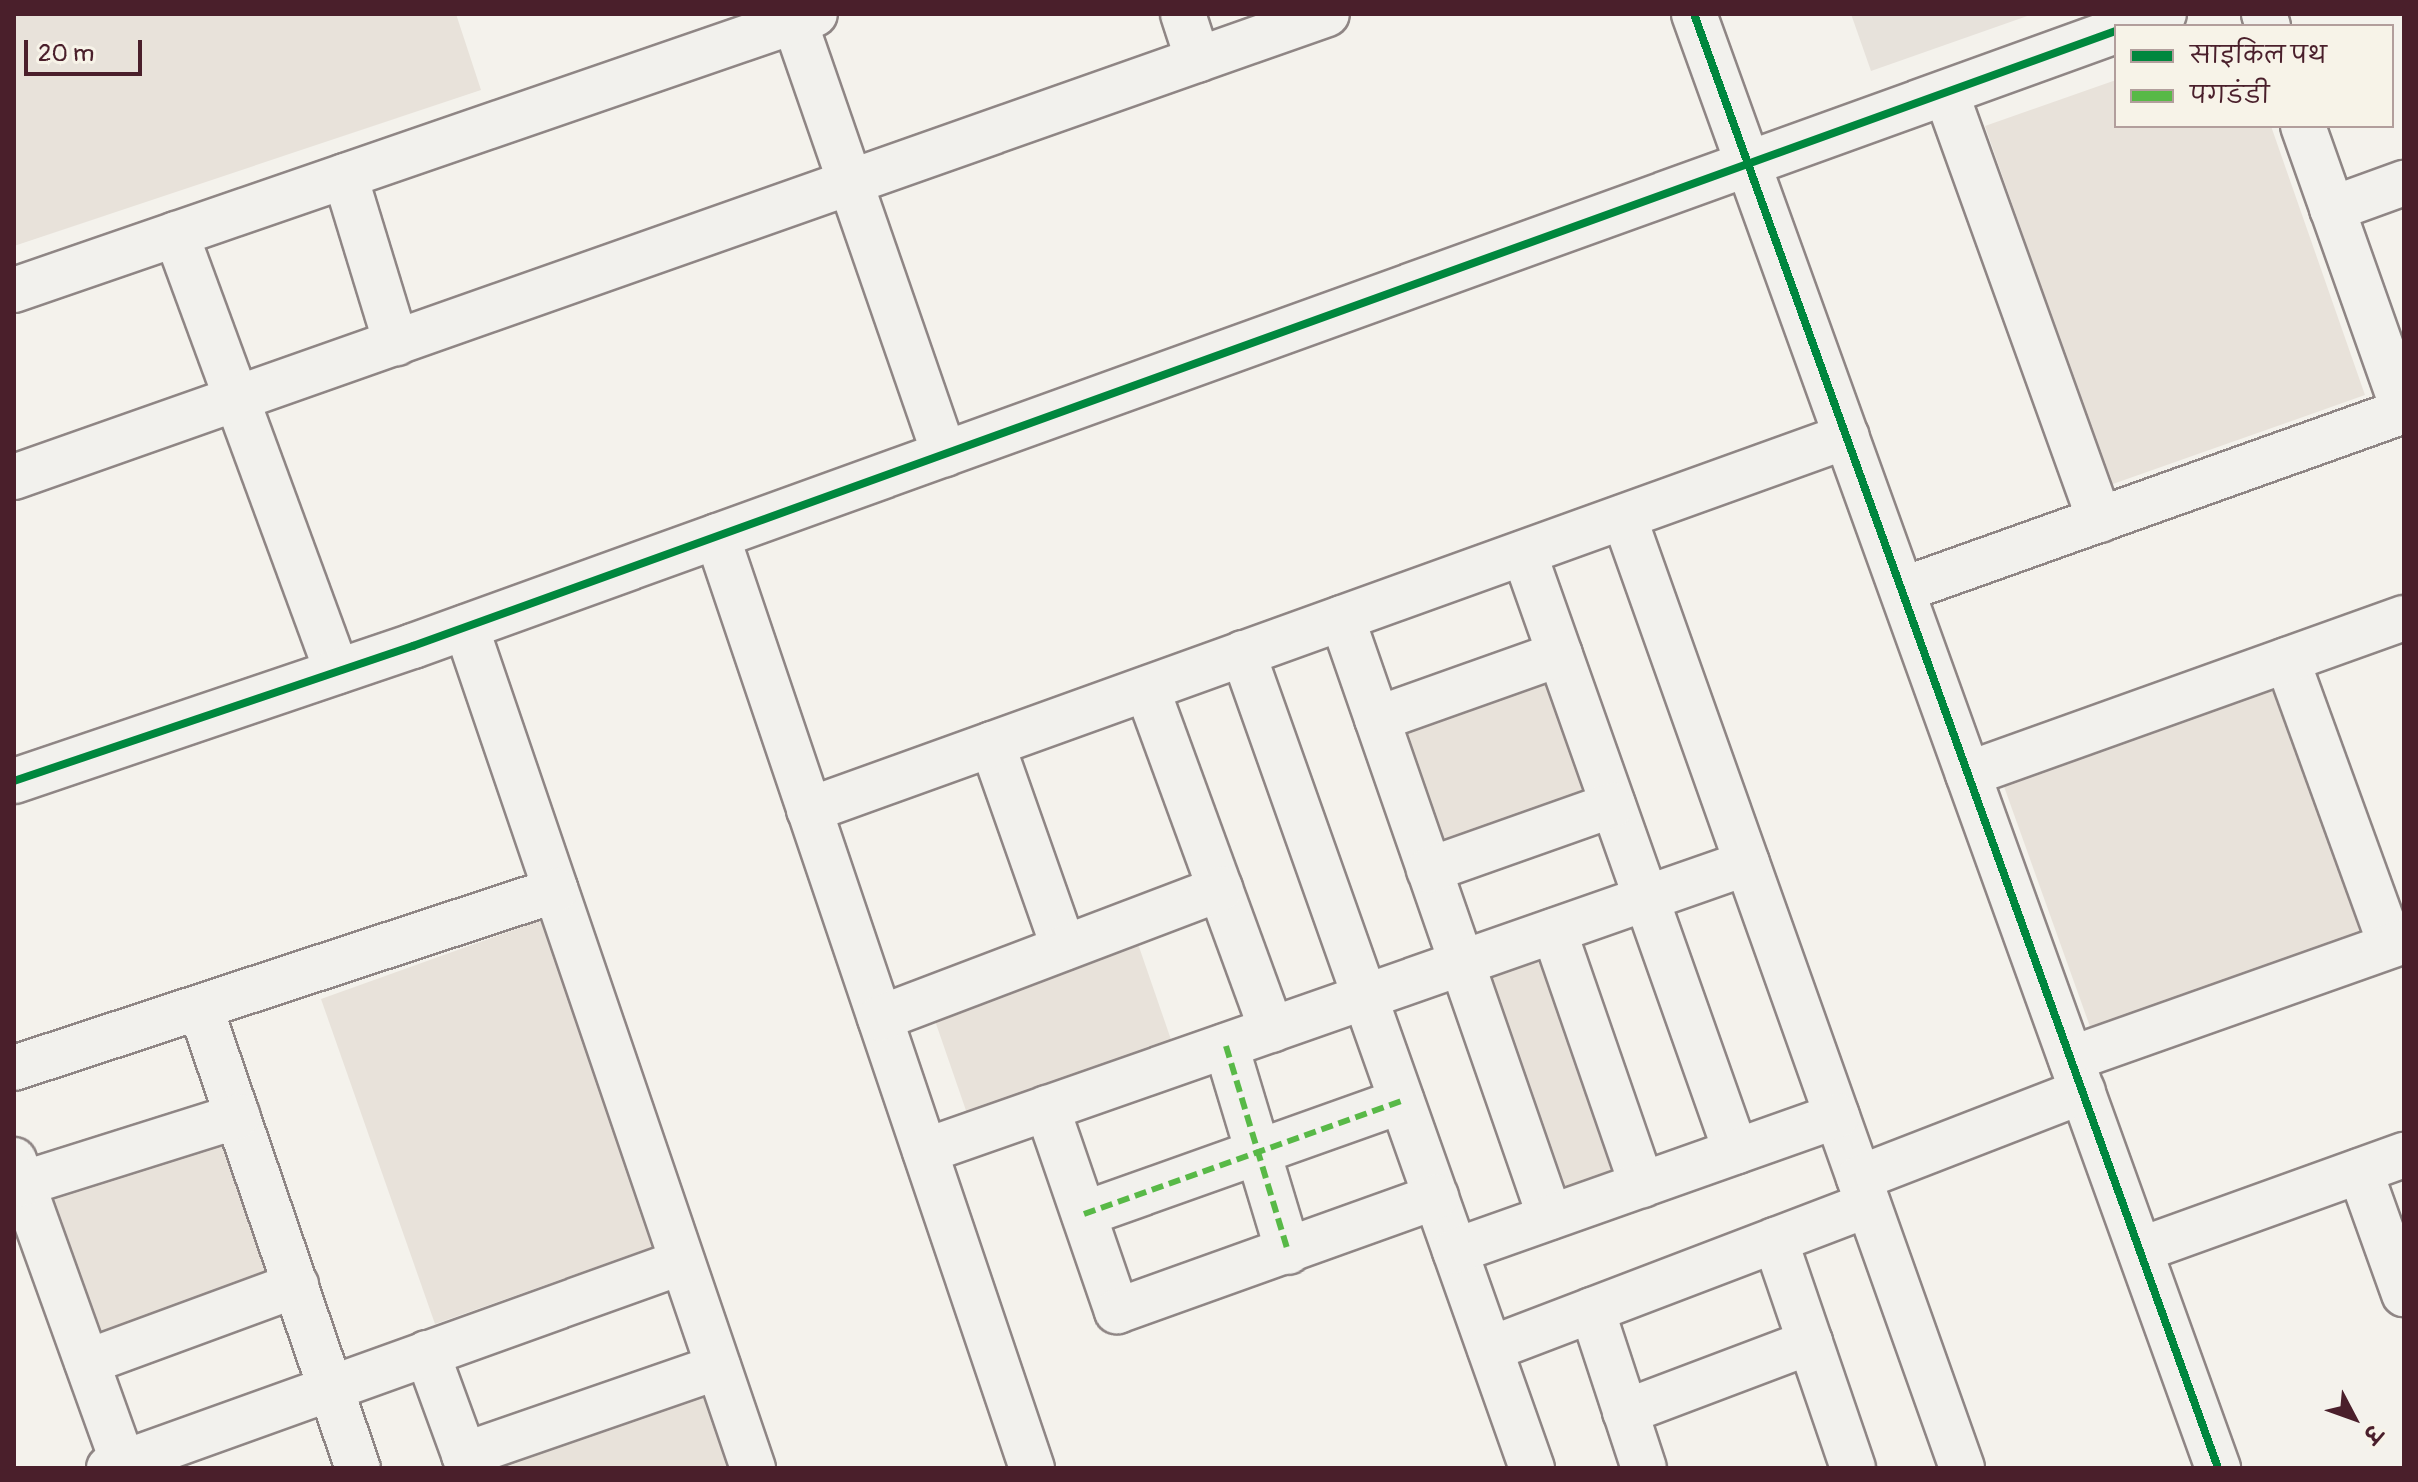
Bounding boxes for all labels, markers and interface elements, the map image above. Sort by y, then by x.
scale bar [28,24,146,74]
legend [2114,24,2394,128]
text: 20 m [38,39,94,68]
text: साइकिल पथ [2190,41,2327,70]
text: पगडंडी [2190,81,2269,110]
north arrow [2314,1378,2394,1458]
text: उ [2357,1419,2387,1448]

